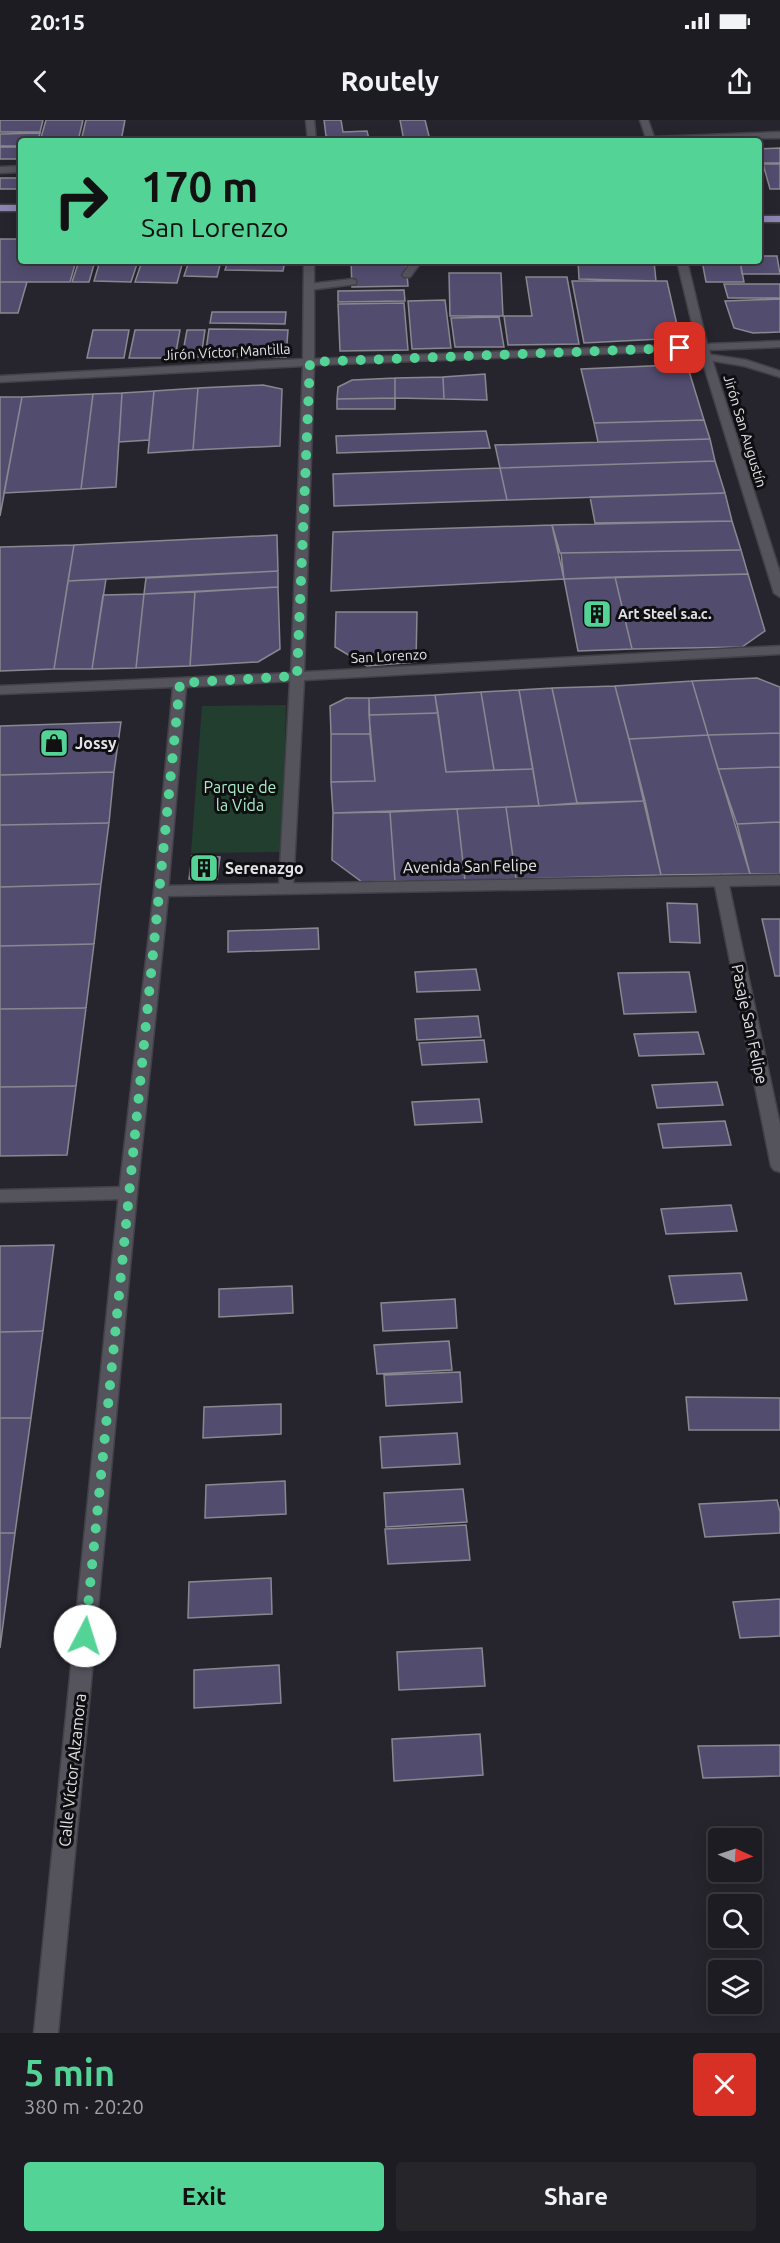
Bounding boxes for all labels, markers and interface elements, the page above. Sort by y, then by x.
text: 20:15 [30,9,85,34]
icon: back [24,65,57,98]
icon: share [723,65,756,98]
text: Routely [341,66,439,96]
icon: right [42,162,120,240]
text: 170 m [141,163,258,210]
text: San Lorenzo [141,212,289,242]
pin [654,322,705,373]
icon: arrive [663,331,696,364]
street label: Jirón Víctor Mantilla [163,341,291,363]
street label: Jirón San Augustín [720,373,770,489]
building icon: Art Steel s.a.c. [581,598,613,630]
place label: Art Steel s.a.c. [618,606,711,622]
street label: San Lorenzo [350,646,428,666]
shop icon: Jossy [38,727,70,759]
place label: Jossy [75,734,117,752]
park label: Parque de la Vida [204,778,276,814]
building icon: Serenazgo [188,852,220,884]
street label: Avenida San Felipe [403,856,537,876]
place label: Serenazgo [225,859,304,877]
street label: Pasaje San Felipe [728,962,772,1086]
position arrow [53,1604,117,1668]
street label: Calle Víctor Alzamora [55,1693,89,1847]
north arrow [708,1828,762,1882]
map controls [708,1828,762,2014]
button: search [708,1894,762,1948]
button: layers [708,1960,762,2014]
text: 5 min [24,2052,115,2093]
button: close [693,2053,756,2116]
text: 380 m · 20:20 [24,2095,144,2118]
button: Exit [24,2162,384,2231]
button: Share [396,2162,756,2231]

